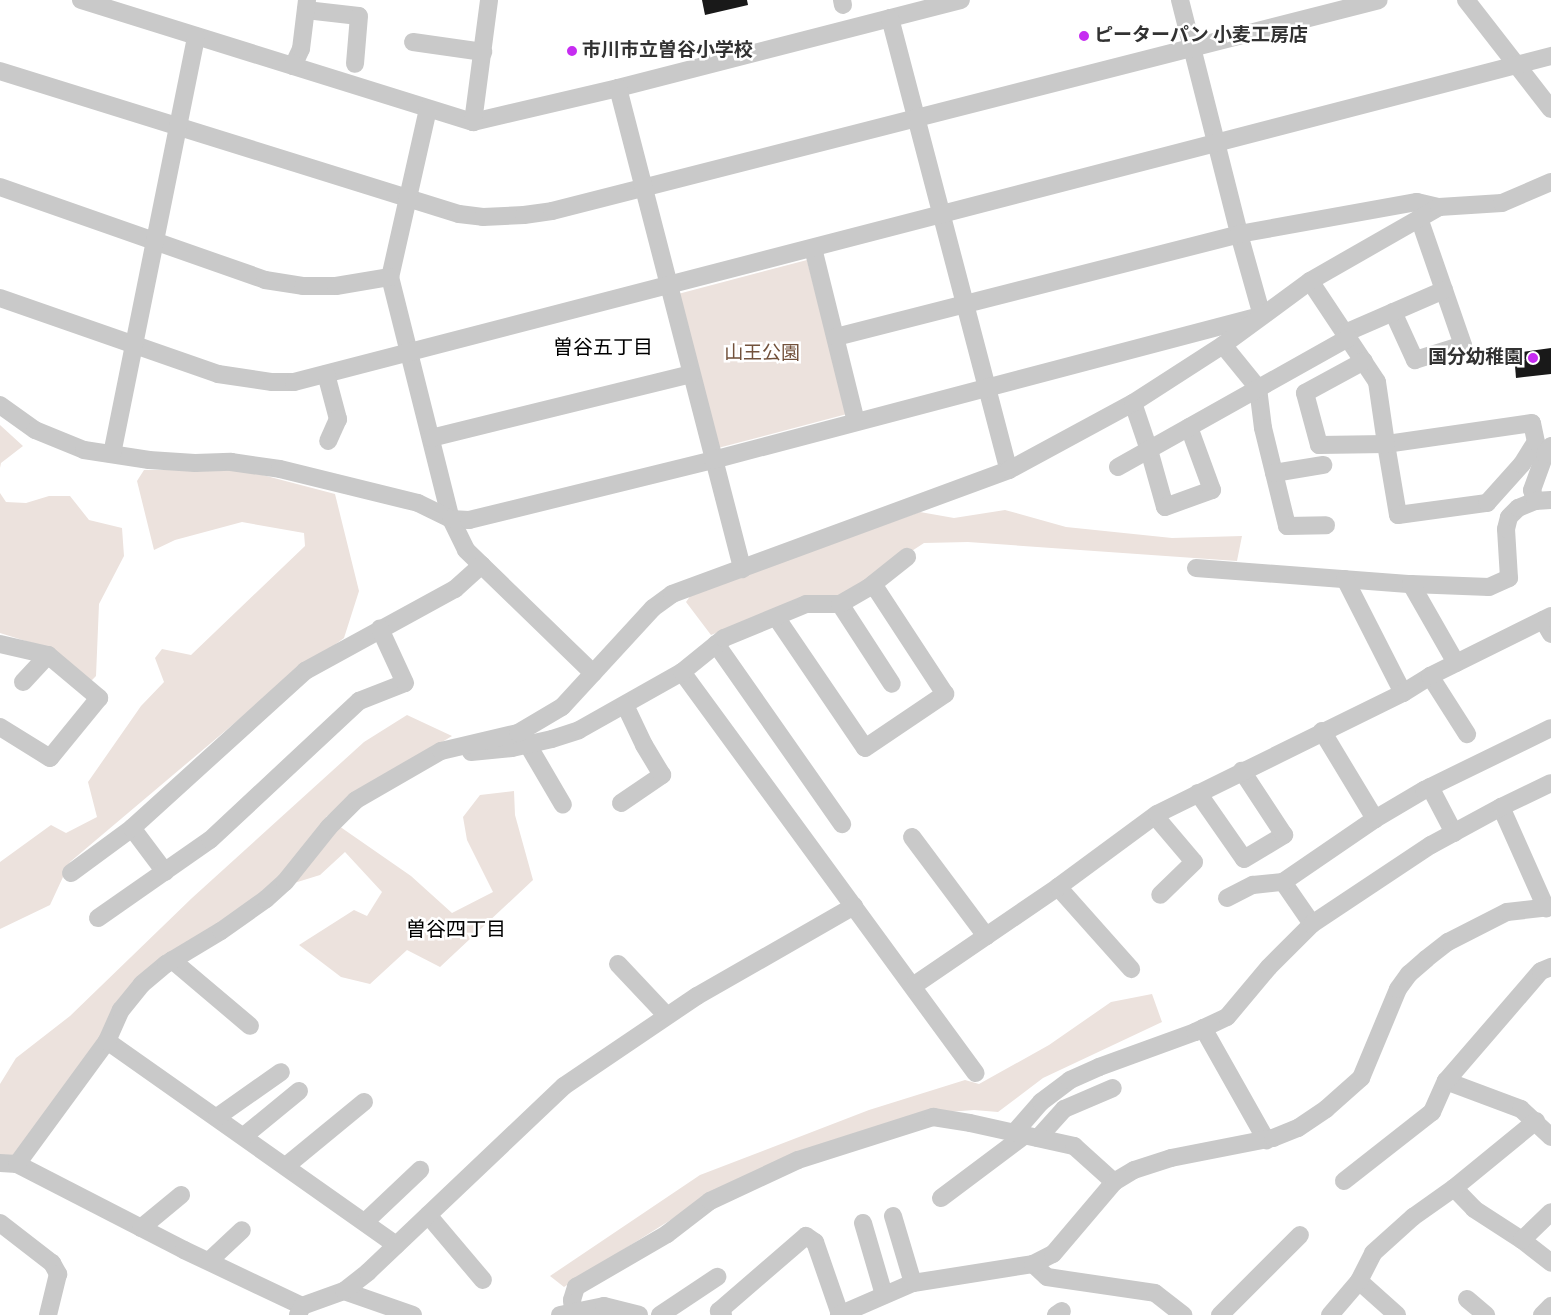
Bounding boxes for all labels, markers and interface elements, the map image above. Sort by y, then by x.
place label: ピーターパン 小麦工房店 [1094,25,1307,47]
marker: ピーターパン 小麦工房店 [1078,30,1090,42]
place label: 市川市立曽谷小学校 [582,40,753,62]
marker: 市川市立曽谷小学校 [566,45,578,57]
district label: 曽谷五丁目 [553,335,653,359]
park label: 山王公園 [724,343,800,365]
place label: 国分幼稚園 [1428,347,1523,369]
marker: 国分幼稚園 [1527,352,1539,364]
district label: 曽谷四丁目 [406,917,506,941]

